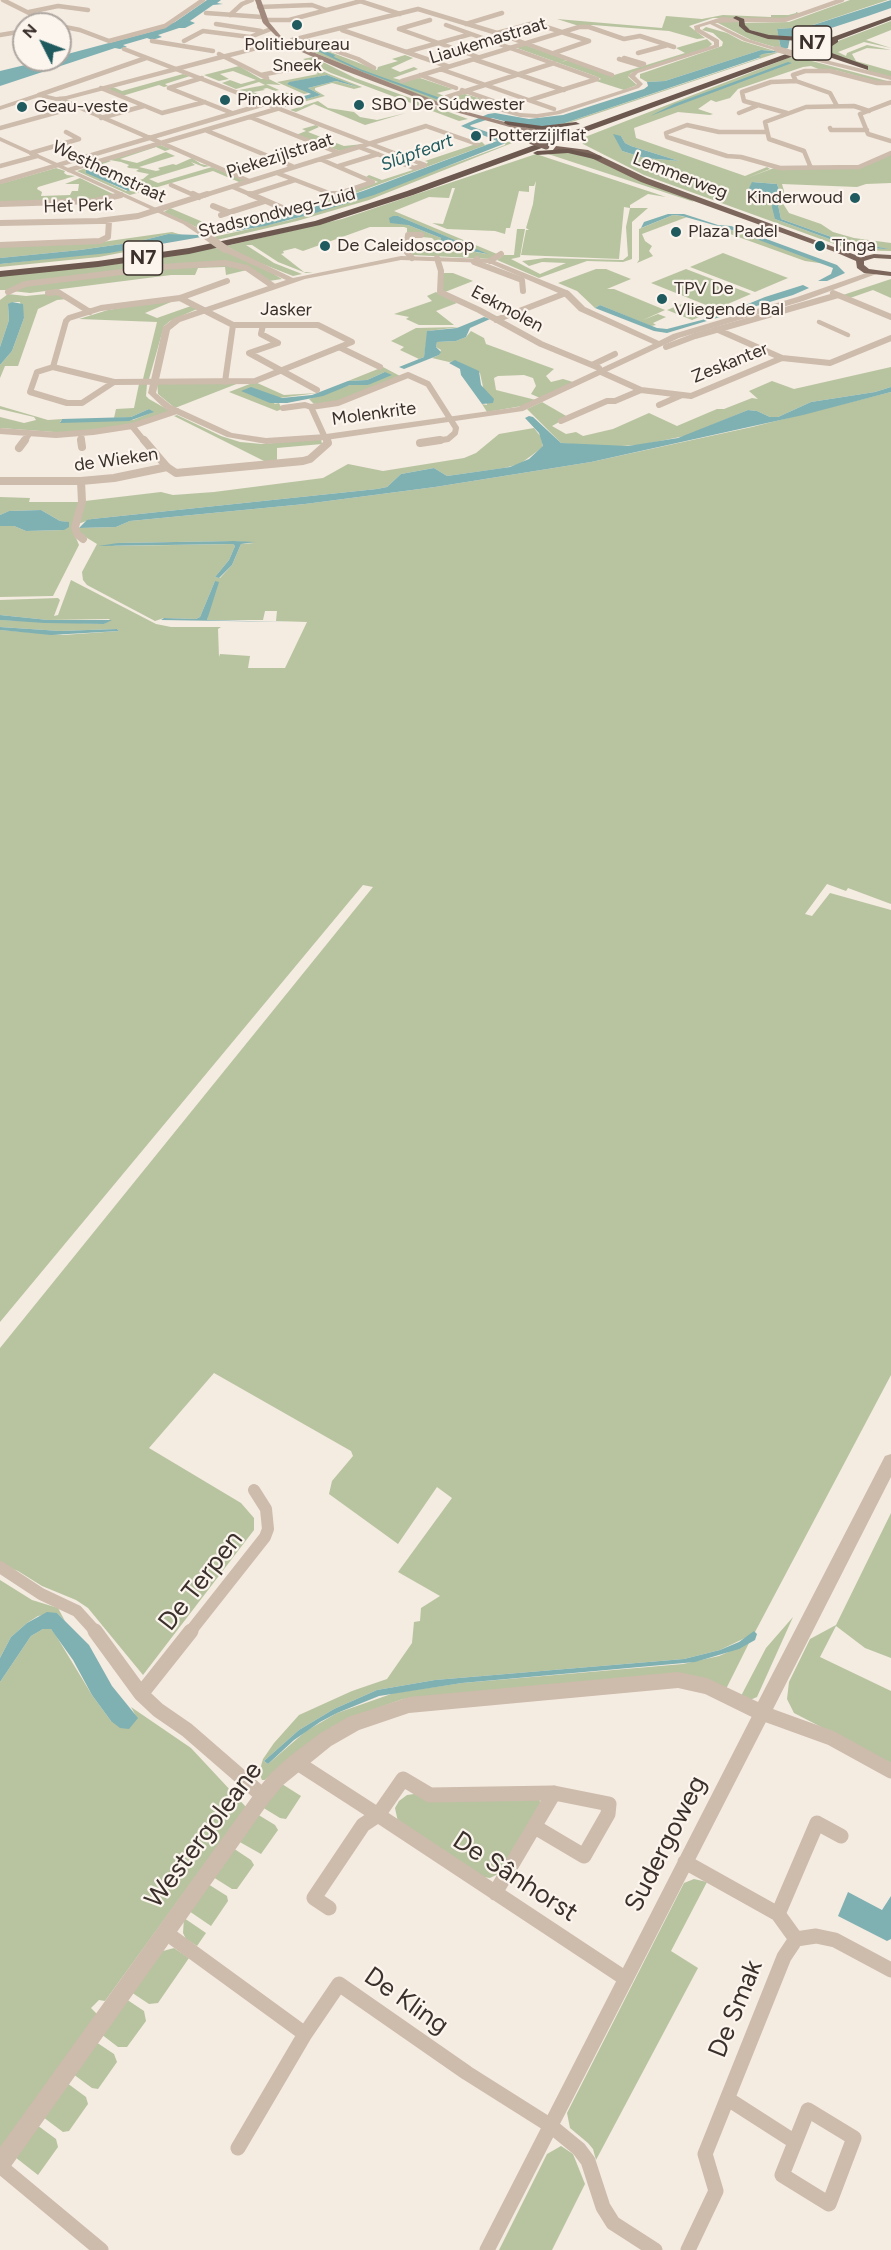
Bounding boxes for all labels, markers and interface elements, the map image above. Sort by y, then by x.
north arrow [12,12,72,72]
street label: Liaukemastraat [426,13,550,69]
marker: Politiebureau Sneek [290,18,304,32]
text: N [19,20,41,42]
road number: N7 [792,26,832,60]
place label: Politiebureau Sneek [244,34,350,76]
place label: Pinokkio [237,89,304,111]
marker: Pinokkio [218,93,232,107]
place label: SBO De Súdwester [371,94,525,116]
place label: Geau-veste [34,96,128,118]
marker: SBO De Súdwester [352,98,366,112]
marker: Geau-veste [15,100,29,114]
place label: Potterzijlflat [488,125,587,147]
street label: Piekezijlstraat [224,129,336,183]
marker: Potterzijlflat [469,129,483,143]
water label: Slûpfeart [378,130,456,176]
street label: Westhemstraat [49,136,169,208]
street label: Lemmerweg [629,148,731,204]
street label: Stadsrondweg-Zuid [196,183,358,243]
place label: Kinderwoud [746,187,843,209]
marker: Kinderwoud [848,191,862,205]
street label: Het Perk [43,194,113,218]
place label: Plaza Padel [688,221,778,243]
marker: Plaza Padel [669,225,683,239]
place label: De Caleidoscoop [337,235,474,257]
place label: Tinga [832,235,876,257]
marker: De Caleidoscoop [318,239,332,253]
marker: Tinga [813,239,827,253]
road number: N7 [124,241,162,275]
place label: TPV De Vliegende Bal [674,278,784,320]
street label: Eekmolen [467,281,547,337]
marker: TPV De Vliegende Bal [655,292,669,306]
street label: Jasker [260,299,312,321]
street label: Zeskanter [689,338,771,388]
street label: Molenkrite [330,397,418,431]
street label: de Wieken [73,443,159,477]
street label: De Terpen [152,1525,250,1637]
street label: Westergoleane [139,1756,269,1914]
street label: Sudergoweg [618,1771,714,1917]
street label: De Sânhorst [447,1825,583,1929]
street label: De Smak [702,1956,770,2062]
street label: De Kling [358,1961,454,2041]

